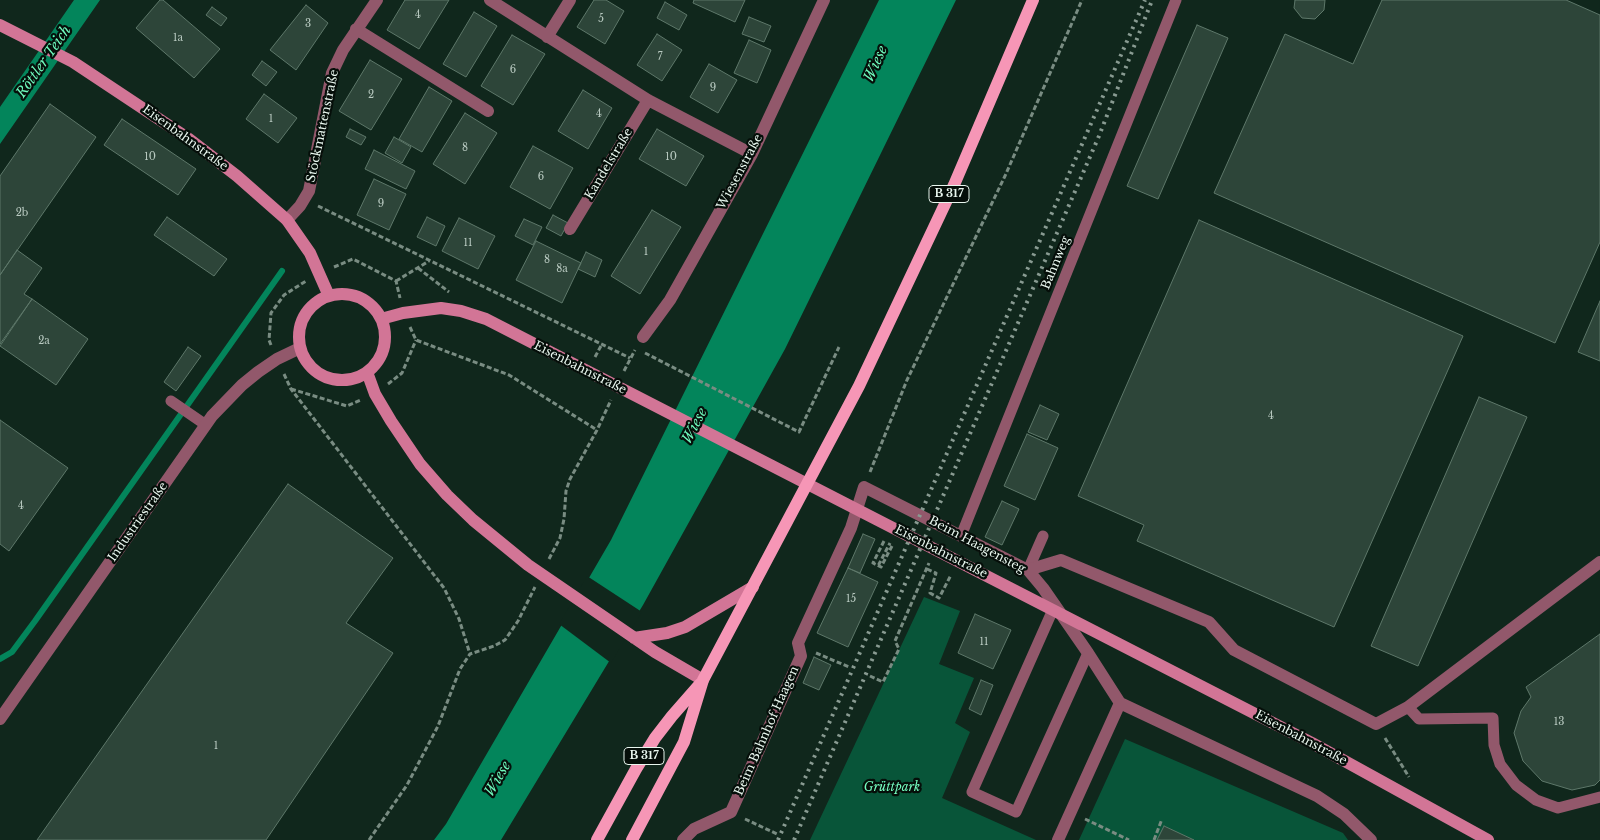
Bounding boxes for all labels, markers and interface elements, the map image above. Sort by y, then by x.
house number: 4 [415,9,421,21]
house number: 5 [598,13,604,25]
house number: 3 [305,18,311,30]
water label: Röttler Teich [13,23,75,101]
house number: 1a [173,32,183,44]
water label: Wiese [861,43,891,85]
house number: 7 [657,51,663,63]
house number: 6 [510,64,516,76]
street label: Stöckmattenstraße [304,68,342,184]
house number: 9 [710,82,716,94]
house number: 2 [368,89,374,101]
street label: Eisenbahnstraße [140,102,230,174]
house number: 4 [596,108,602,120]
house number: 1 [269,113,273,125]
street label: Kandelstraße [582,126,636,202]
street label: Wiesenstraße [714,132,766,212]
house number: 8 [462,142,468,154]
house number: 10 [144,151,156,163]
house number: 10 [665,151,677,163]
house number: 6 [538,171,544,183]
road number: B 317 [929,185,969,202]
house number: 9 [378,198,384,210]
house number: 2b [16,207,28,219]
street label: Bahnweg [1039,234,1073,292]
house number: 11 [464,237,472,249]
house number: 1 [644,246,648,258]
house number: 8 [544,254,550,266]
house number: 8a [556,263,568,275]
house number: 2a [38,335,50,347]
street label: Eisenbahnstraße [531,338,629,398]
water label: Wiese [679,405,711,447]
house number: 4 [1268,410,1274,422]
street label: Industriestraße [105,480,171,564]
house number: 4 [18,500,24,512]
street label: Beim Haagensteg [926,513,1028,577]
street label: Eisenbahnstraße [892,522,990,582]
house number: 15 [846,593,856,605]
house number: 11 [980,636,988,648]
street label: Beim Bahnhof Haagen [732,664,802,798]
street label: Eisenbahnstraße [1253,708,1349,768]
house number: 13 [1554,716,1564,728]
house number: 1 [214,740,218,752]
road number: B 317 [624,748,664,764]
water label: Wiese [481,758,515,800]
park label: Grüttpark [864,781,920,795]

